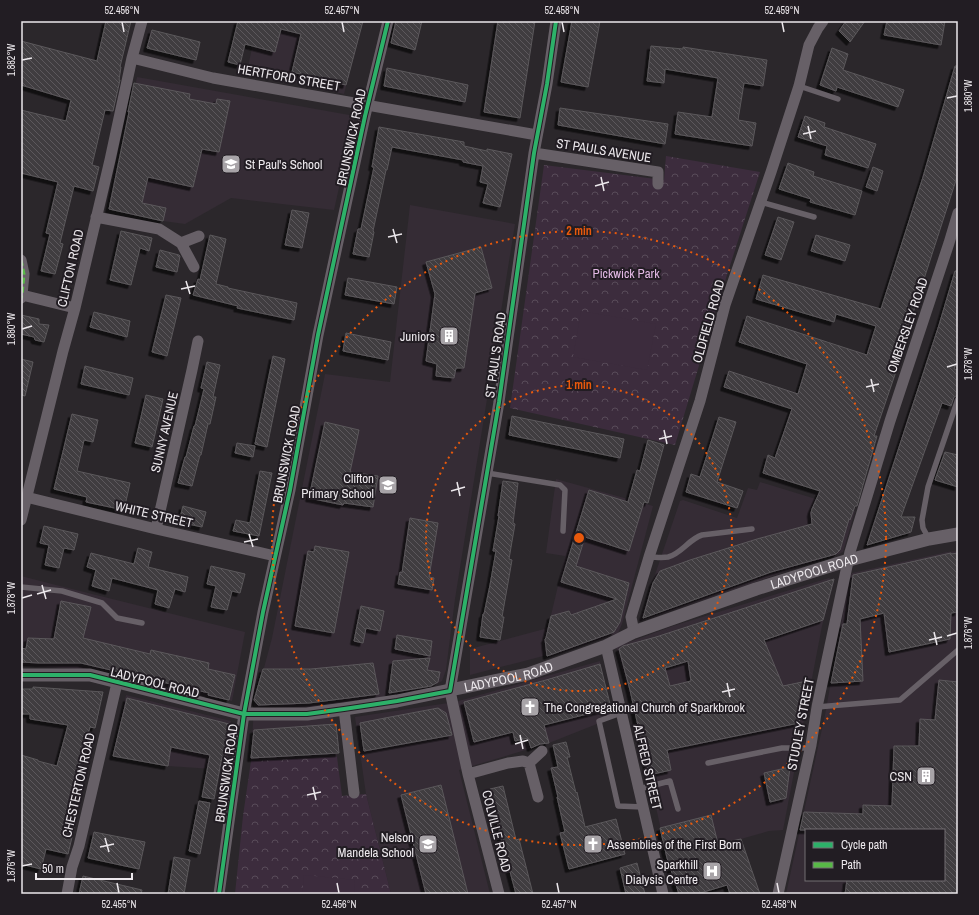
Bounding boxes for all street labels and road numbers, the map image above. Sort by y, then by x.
street label: HERTFORD STREET [236,60,342,95]
street label: BRUNSWICK ROAD [333,87,370,187]
street label: ST PAULS AVENUE [555,135,653,166]
street label: CLIFTON ROAD [53,227,88,309]
street label: OMBERSLEY ROAD [883,275,932,375]
street label: OLDFIELD ROAD [688,277,729,365]
street label: ST PAUL'S ROAD [481,311,510,399]
street label: SUNNY AVENUE [147,390,182,474]
street label: BRUNSWICK ROAD [269,404,304,504]
street label: WHITE STREET [113,497,195,532]
street label: LADYPOOL ROAD [768,550,860,593]
street label: LADYPOOL ROAD [463,658,556,696]
street label: LADYPOOL ROAD [109,663,201,702]
street label: STUDLEY STREET [783,676,818,772]
street label: ALFRED STREET [629,722,666,812]
street label: BRUNSWICK ROAD [211,723,242,823]
street label: CHESTERTON ROAD [58,731,99,839]
street label: COLVILLE ROAD [478,788,515,874]

